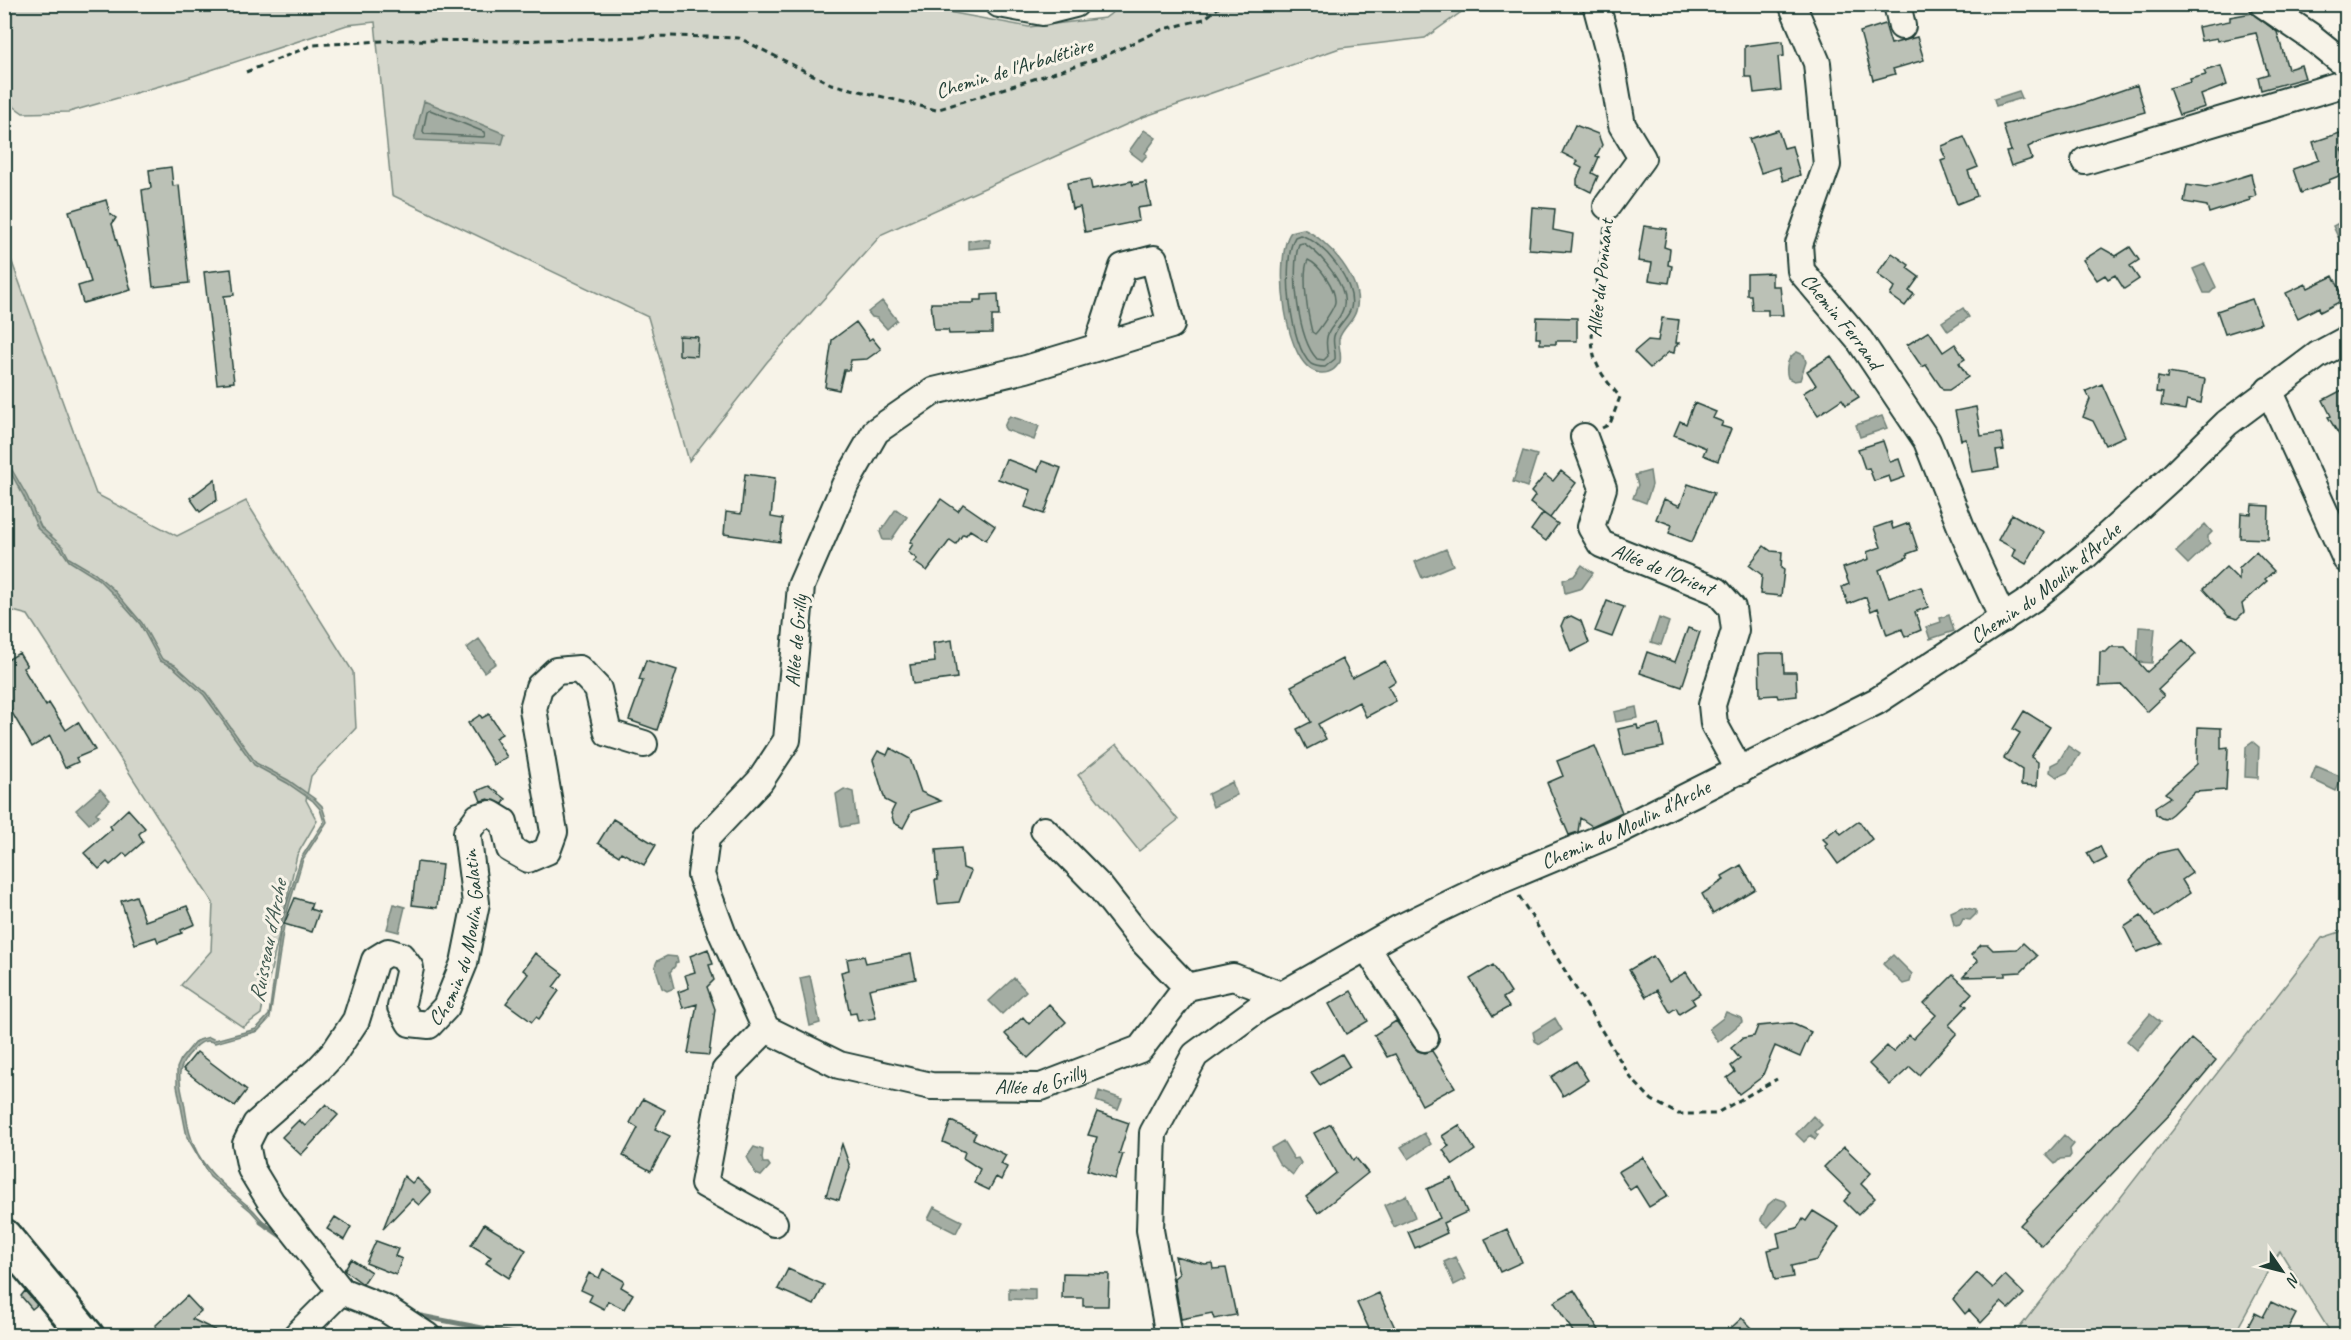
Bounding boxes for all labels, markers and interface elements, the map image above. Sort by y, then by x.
street label: Chemin de l'Arbalétière [932,31,1098,104]
street label: Allée du Ponnant [1581,216,1619,338]
street label: Chemin Ferrand [1795,268,1890,377]
street label: Chemin du Moulin d'Arche [1965,515,2128,649]
street label: Allée de l'Orient [1608,537,1721,603]
street label: Allée de Grilly [779,592,813,688]
street label: Chemin du Moulin d'Arche [1537,773,1716,875]
street label: Chemin du Moulin Galatin [422,847,489,1031]
water label: Ruisseau d'Arche [242,874,294,1004]
street label: Allée de Grilly [995,1058,1091,1100]
north arrow [2252,1241,2312,1301]
text: N [2281,1269,2305,1291]

